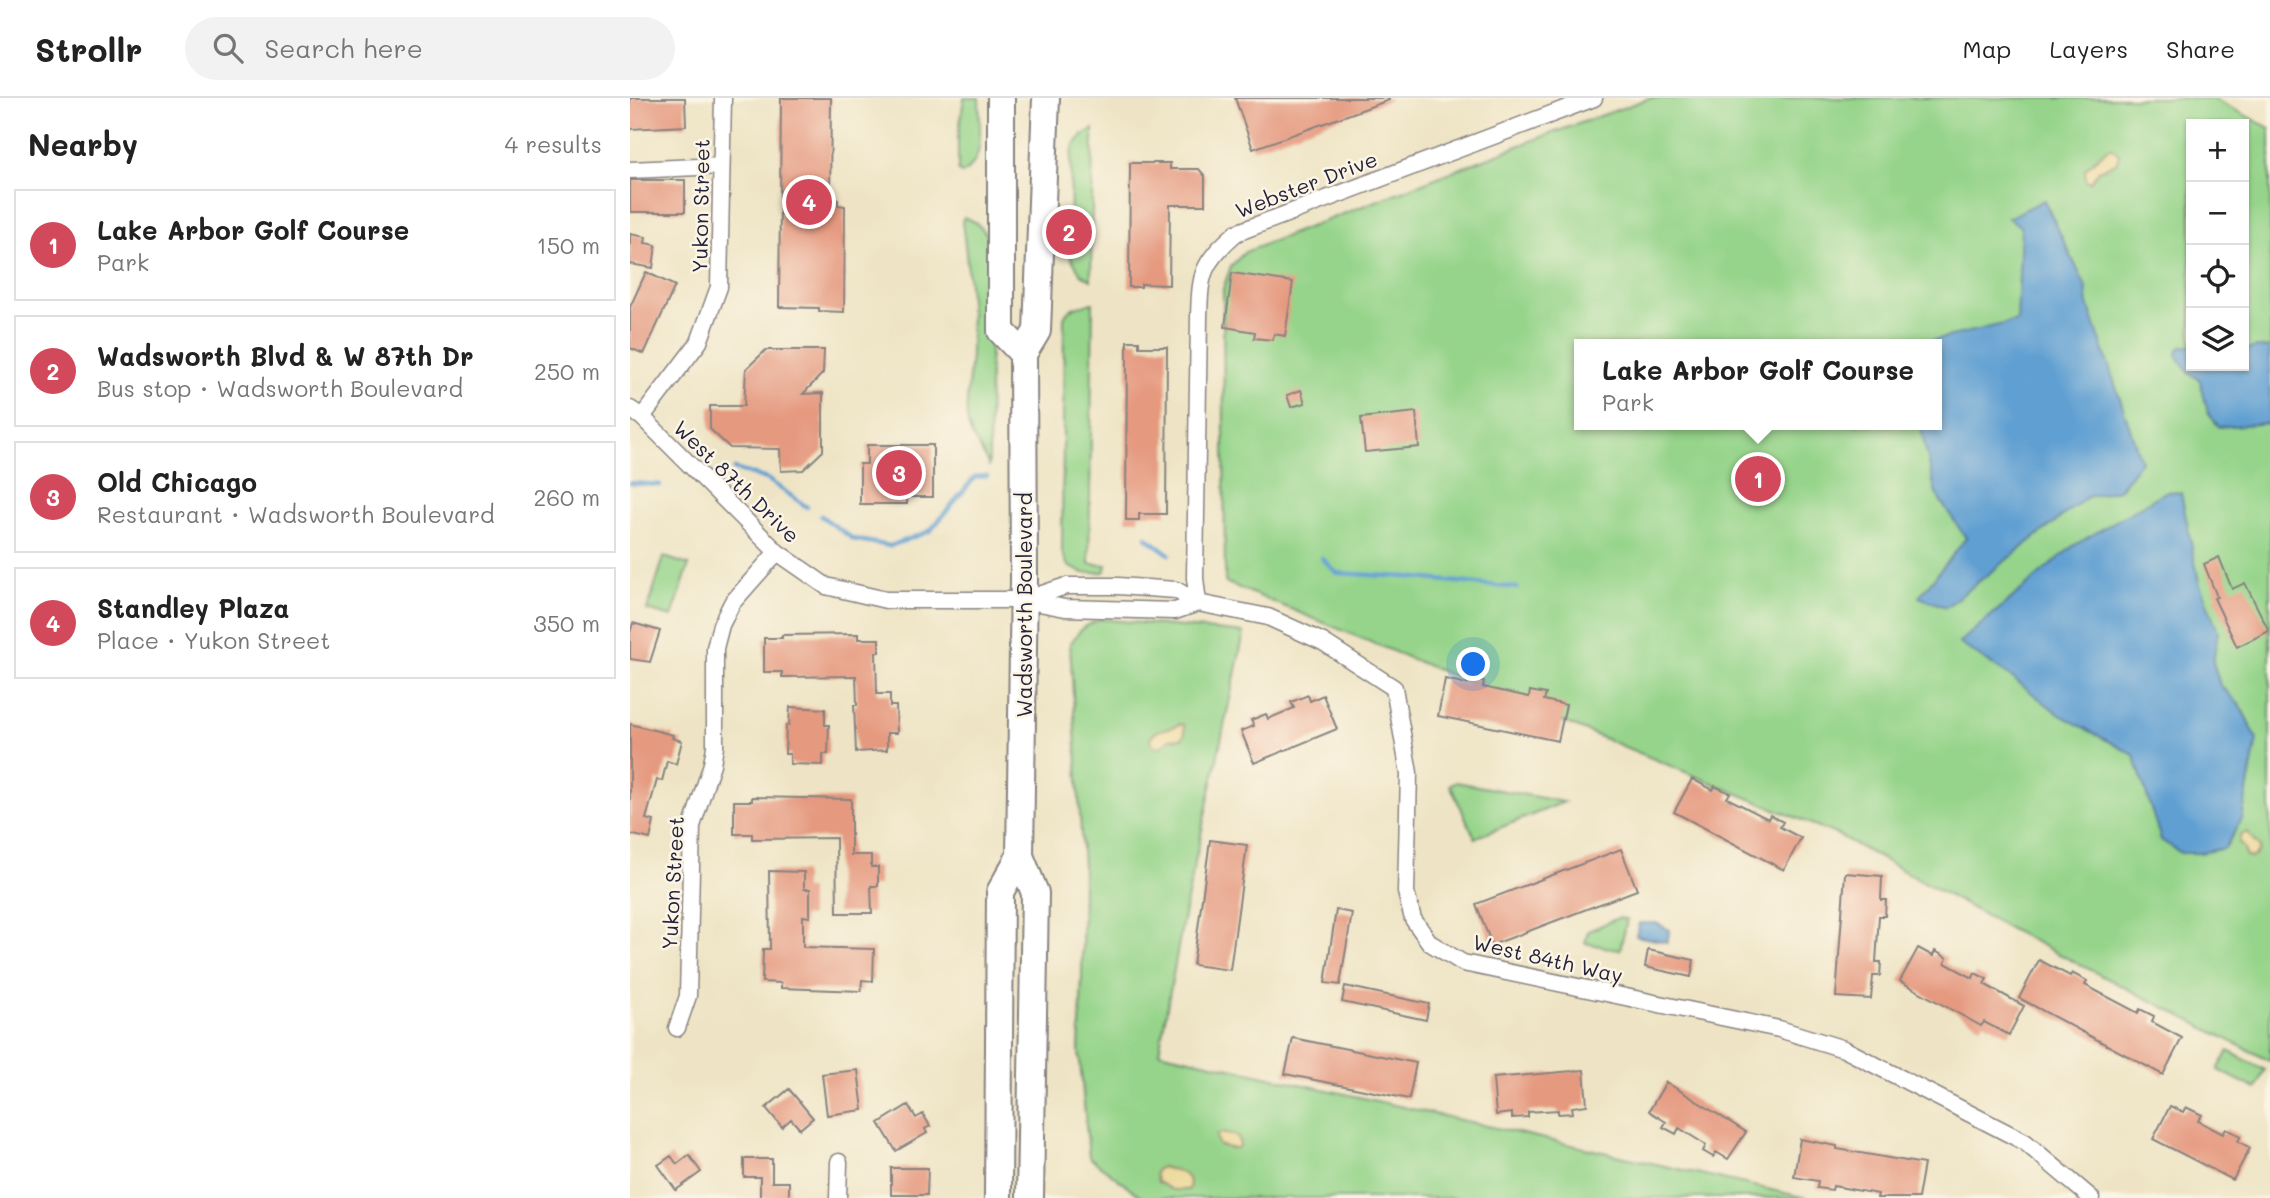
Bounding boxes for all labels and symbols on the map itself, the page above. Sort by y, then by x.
street label: Yukon Street [685,139,715,273]
street label: Webster Drive [1231,145,1381,223]
pin: 4 [786,176,832,228]
pin: 2 [1046,206,1092,258]
street label: West 87th Drive [668,414,806,548]
pin: 3 [876,447,922,499]
pin: 1 [1735,453,1781,505]
street label: Wadsworth Boulevard [1010,492,1037,718]
your location [1456,647,1490,681]
street label: Yukon Street [655,815,689,951]
street label: West 84th Way [1470,928,1626,988]

